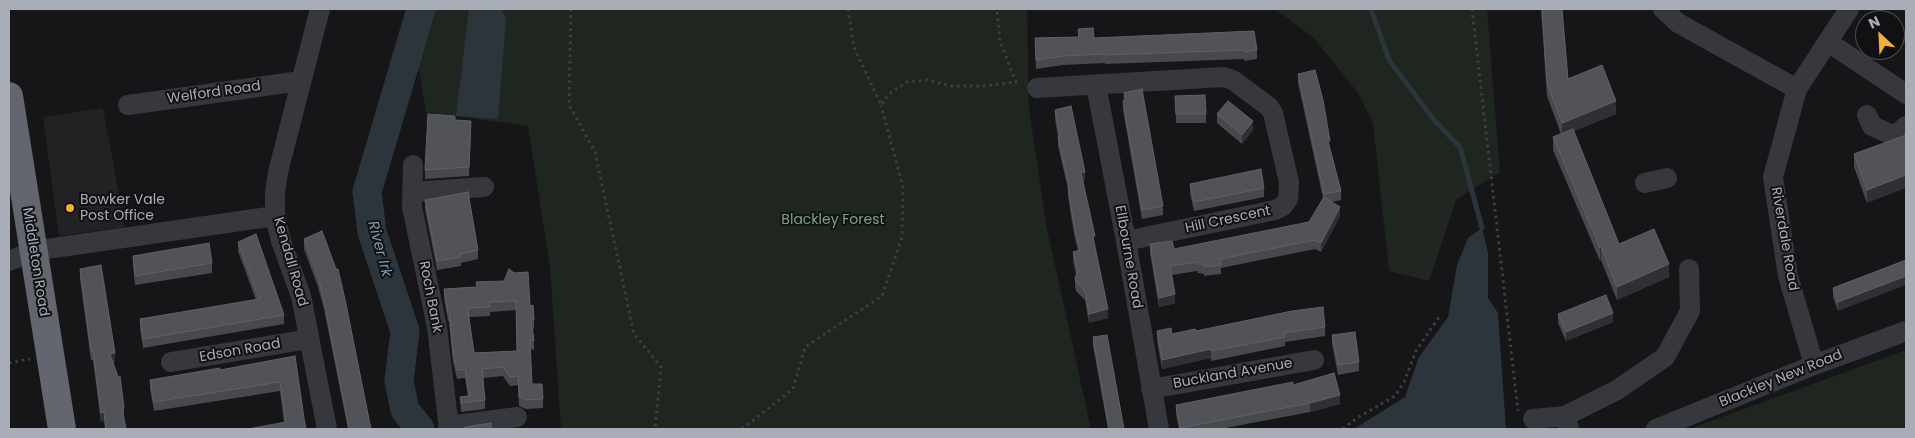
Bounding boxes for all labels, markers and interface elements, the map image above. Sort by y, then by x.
north arrow [1855,10,1905,60]
text: N [1865,11,1883,34]
street label: Welford Road [166,78,262,108]
street label: Riverdale Road [1767,186,1801,292]
place label: Bowker Vale Post Office [80,192,165,224]
marker: Bowker Vale Post Office [64,202,76,214]
street label: Hill Crescent [1184,203,1272,237]
street label: Ellbourne Road [1111,204,1145,310]
street label: Middleton Road [18,207,52,317]
park label: Blackley Forest [781,212,885,228]
street label: Kendall Road [269,215,311,309]
water label: River Irk [363,219,395,279]
street label: Roch Bank [415,260,445,334]
street label: Edson Road [198,336,282,366]
street label: Blackley New Road [1717,347,1845,411]
street label: Buckland Avenue [1172,355,1294,393]

